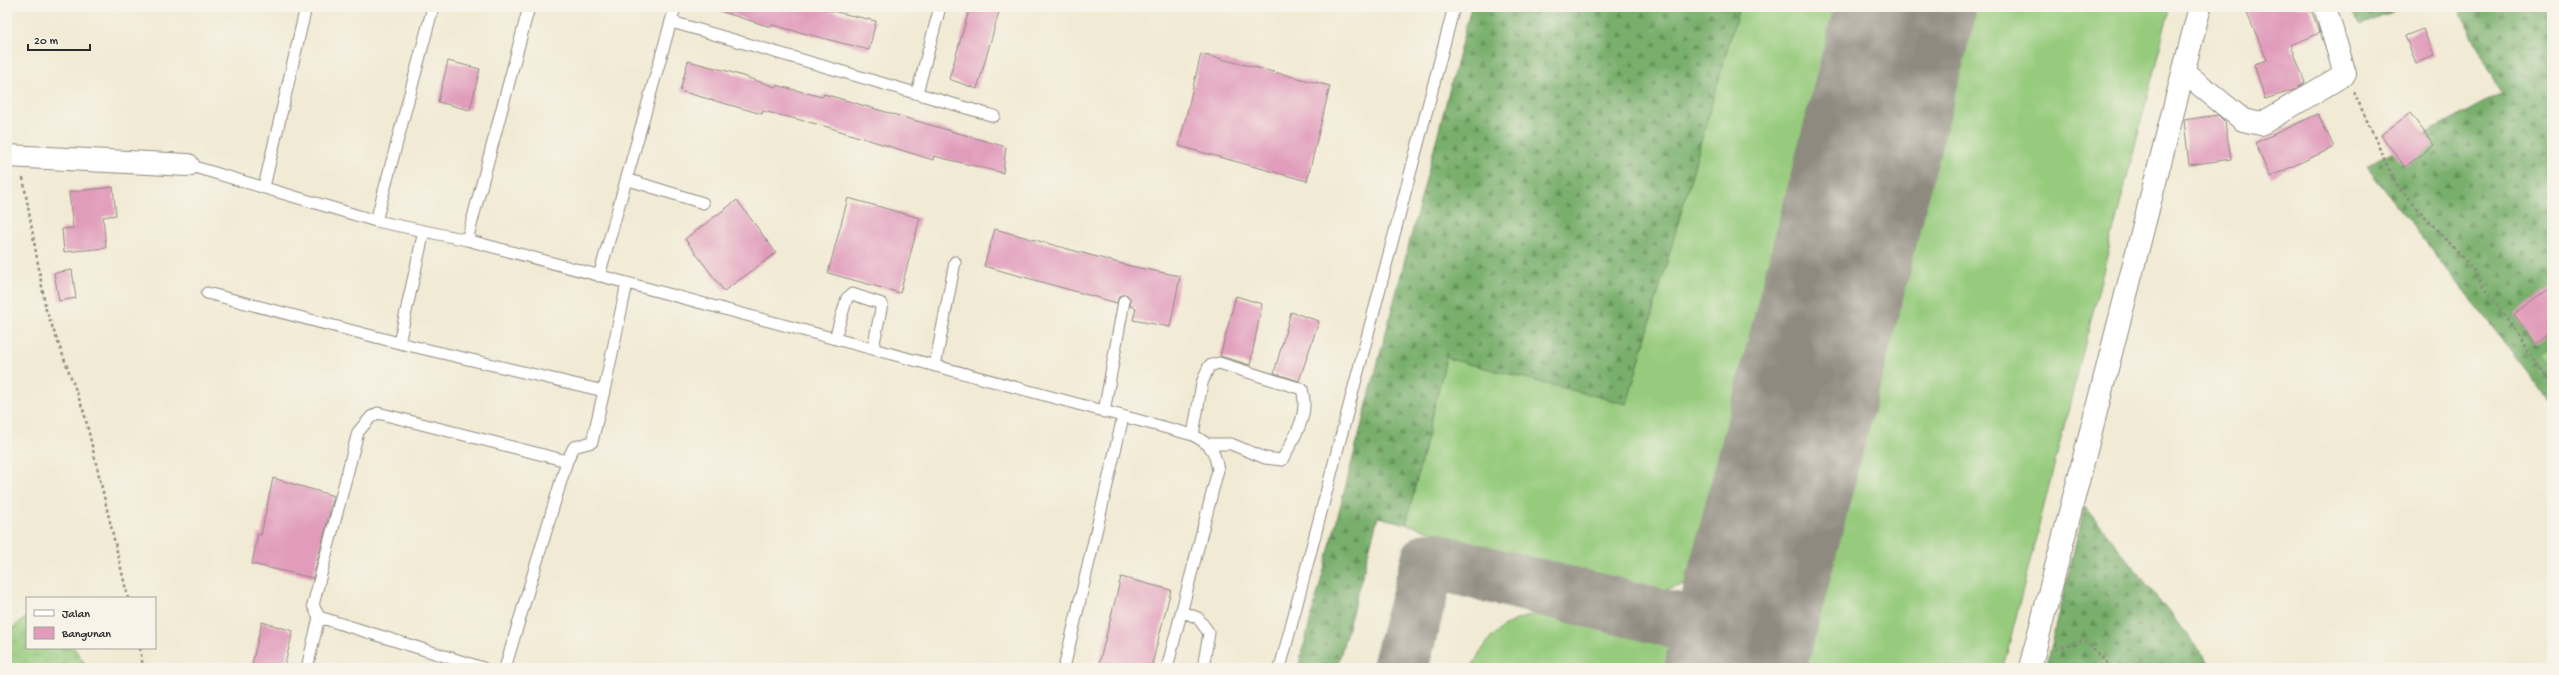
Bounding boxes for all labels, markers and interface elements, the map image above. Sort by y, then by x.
scale bar [28,26,90,52]
text: 20 m [34,35,59,49]
legend [26,597,156,649]
text: Jalan [62,608,90,622]
text: Bangunan [61,628,111,642]

